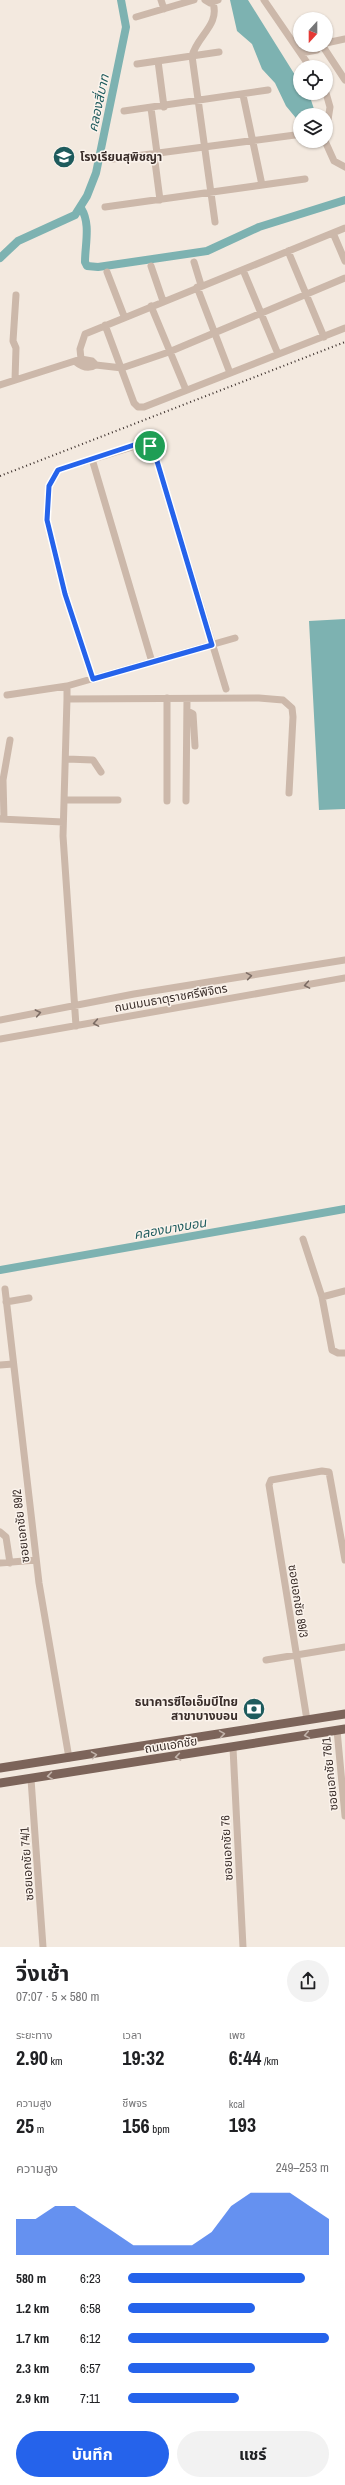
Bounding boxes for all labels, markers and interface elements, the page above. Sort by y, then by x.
north arrow [293,12,333,52]
map controls [293,12,333,148]
button: locate [293,60,333,100]
water label: คลองสี่บาท [83,72,113,133]
button: layers [293,108,333,148]
school or university icon: โรงเรียนสุพิชญา [51,144,77,170]
place label: โรงเรียนสุพิชญา [80,149,162,165]
pin [133,429,167,463]
icon: arrive [139,435,161,457]
one-way arrow [246,972,252,981]
street label: ถนนมนธาตุราชศรีพิจิตร [113,980,229,1016]
one-way arrow [303,980,310,989]
one-way arrow [35,1009,41,1017]
one-way arrow [93,1018,99,1026]
water label: คลองบางบอน [133,1214,209,1243]
street label: ซอยเอกชัย 89/2 [9,1488,33,1564]
street label: ซอยเอกชัย 89/3 [284,1563,312,1639]
place label: ธนาคารซีไอเอ็มบีไทย สาขาบางบอน [135,1694,238,1724]
bank icon: ธนาคารซีไอเอ็มบีไทย สาขาบางบอน [241,1696,267,1722]
one-way arrow [219,1730,226,1739]
one-way arrow [303,1731,310,1739]
street label: ถนนเอกชัย [143,1733,199,1757]
street label: ซอยเอกชัย 76/1 [318,1736,342,1812]
one-way arrow [91,1751,97,1760]
one-way arrow [175,1752,181,1760]
one-way arrow [47,1771,53,1780]
street label: ซอยเอกชัย 76 [217,1815,237,1881]
street label: ซอยเอกชัย 74/1 [16,1826,38,1901]
text: วิ่งเช้า [16,1958,69,1988]
button: share [287,1960,329,2002]
text: 07:07 · 5 × 580 m [16,1988,99,2005]
text: ระยะทาง [16,2028,52,2042]
text: เวลา [122,2028,142,2042]
text: เพซ [229,2028,245,2042]
text: 2.90 [16,2044,48,2071]
text: 19:32 [122,2044,164,2071]
text: 6:44 [229,2044,261,2071]
text: km [48,2054,62,2068]
text: /km [261,2054,279,2068]
text: ความสูง [16,2096,52,2110]
text: ชีพจร [122,2096,147,2110]
text: kcal [229,2097,245,2111]
text: 193 [229,2111,256,2138]
text: 25 [16,2112,34,2139]
text: 156 [122,2112,150,2139]
text: m [34,2122,44,2136]
text: bpm [150,2122,170,2136]
text: 249–253 m [276,2159,329,2176]
text: ความสูง [16,2160,58,2177]
text: 580 m [16,2270,46,2287]
text: 6:23 [80,2270,101,2287]
text: 1.2 km [16,2300,49,2317]
text: 6:58 [80,2300,101,2317]
text: 1.7 km [16,2330,49,2347]
text: 6:12 [80,2330,101,2347]
text: 2.3 km [16,2360,49,2377]
text: 6:57 [80,2360,101,2377]
text: 2.9 km [16,2390,49,2407]
text: 7:11 [80,2390,100,2407]
button: บันทึก [16,2431,169,2477]
button: แชร์ [177,2431,329,2477]

